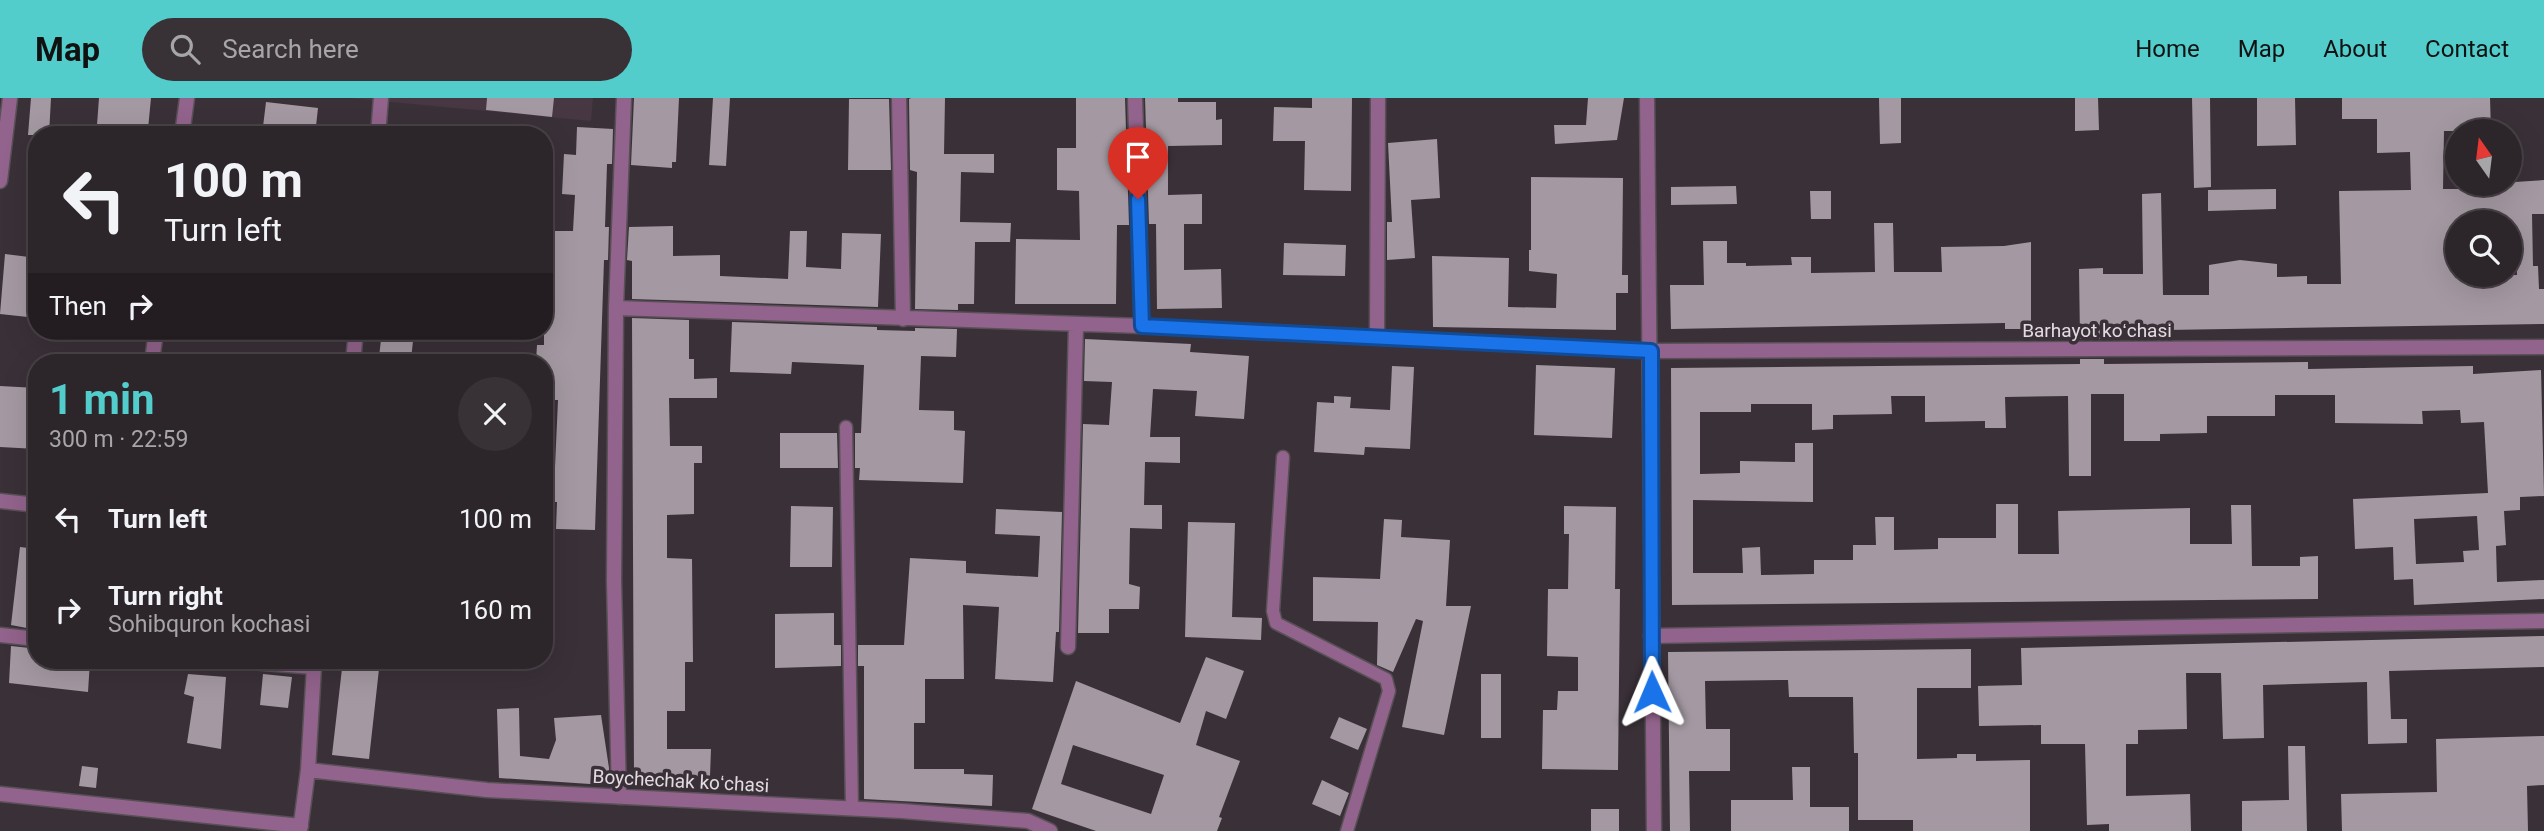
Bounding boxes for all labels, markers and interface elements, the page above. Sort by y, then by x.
search box [142,18,632,81]
text: Map [35,30,100,69]
icon: search [166,30,204,68]
text: Search here [222,34,359,64]
text: Home [2135,35,2200,63]
text: Map [2238,35,2285,63]
text: About [2323,35,2387,63]
text: Contact [2425,35,2509,63]
north arrow [2445,119,2522,196]
map controls [2445,119,2522,287]
pin [1108,127,1168,199]
icon: arrive [1119,138,1157,176]
text: 100 m [164,152,303,209]
icon: left [49,154,140,245]
button: search [2445,210,2522,287]
text: Turn left [164,211,282,249]
icon: right [121,287,159,325]
text: Then [49,291,107,321]
street label: Barhayot koʻchasi [2022,319,2172,342]
text: 1 min [49,375,155,424]
button: close [458,377,532,451]
text: 300 m · 22:59 [49,426,188,453]
icon: left [49,500,87,538]
text: Turn left [108,504,207,534]
text: 100 m [459,504,532,534]
text: Turn right [108,581,223,611]
icon: right [49,591,87,629]
text: 160 m [459,595,532,625]
text: Sohibquron kochasi [108,611,310,638]
position arrow [1615,655,1689,729]
street label: Boychechak koʻchasi [592,765,770,797]

